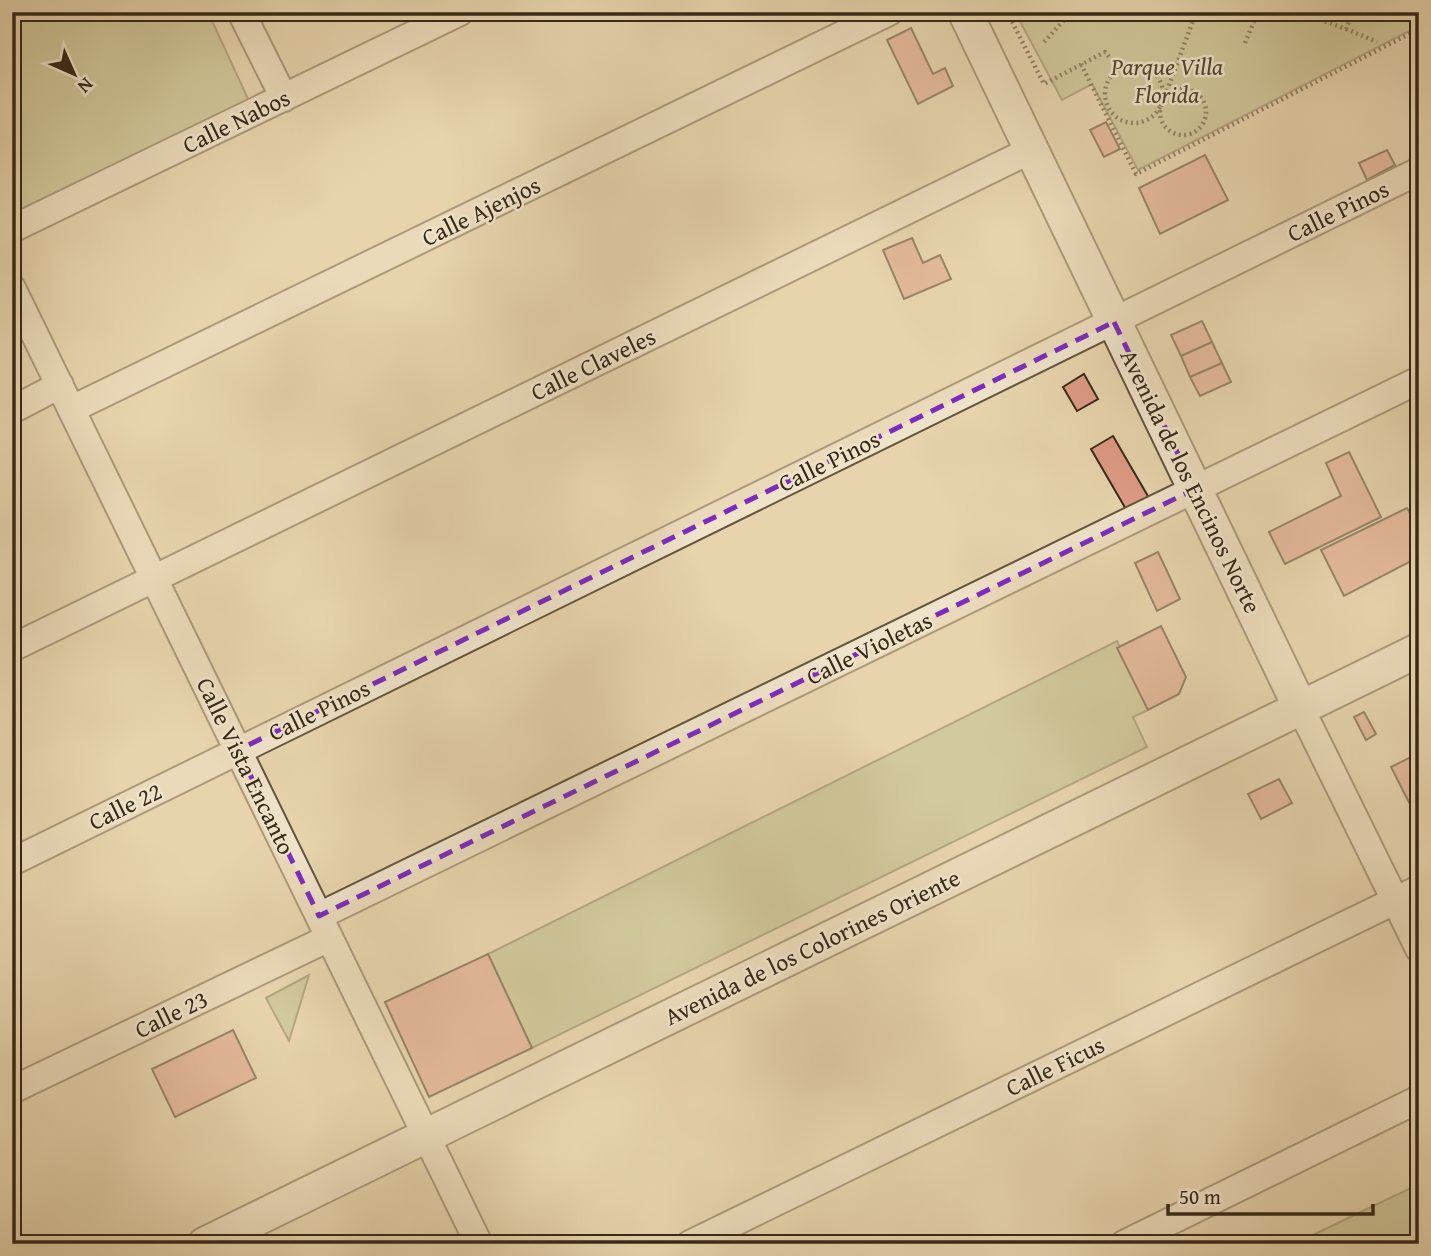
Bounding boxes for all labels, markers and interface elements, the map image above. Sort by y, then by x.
north arrow [38,38,108,108]
park label: Parque Villa Florida [1110,49,1223,112]
text: N [71,72,100,101]
street label: Calle Nabos [176,80,296,162]
street label: Calle Ajenjos [416,167,546,255]
street label: Calle Pinos [1281,171,1395,251]
street label: Calle Claveles [525,319,661,409]
street label: Avenida de los Encinos Norte [1112,343,1270,619]
street label: Calle Pinos [772,421,886,501]
street label: Calle Violetas [800,602,938,694]
street label: Calle Pinos [262,670,376,750]
street label: Calle Vista Encanto [188,671,304,861]
street label: Calle 22 [82,773,168,839]
street label: Avenida de los Colorines Oriente [658,860,966,1034]
street label: Calle 23 [128,981,214,1047]
street label: Calle Ficus [1000,1027,1110,1105]
scale bar [1168,1172,1373,1216]
text: 50 m [1179,1181,1221,1212]

